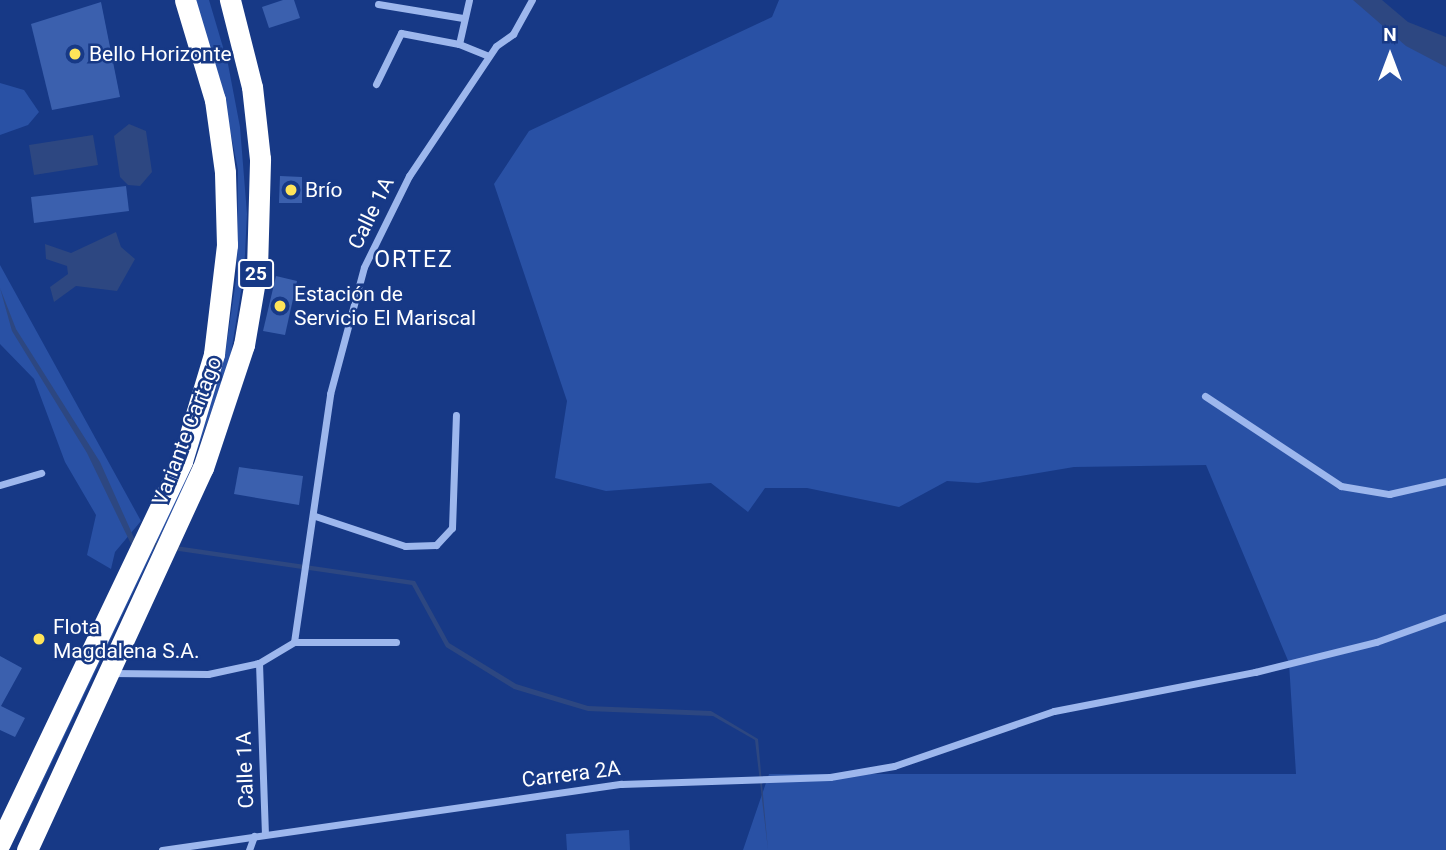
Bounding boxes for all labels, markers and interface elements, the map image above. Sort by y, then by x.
north arrow [1355,21,1425,91]
text: N [1383,23,1397,46]
place label: Bello Horizonte [89,41,232,67]
marker: Bello Horizonte [67,46,83,62]
street label: Calle 1A [343,173,399,253]
place label: Brío [305,177,342,203]
marker: Brío [283,182,299,198]
district label: ORTEZ [375,246,453,274]
road number: 25 [237,258,275,290]
place label: Estación de Servicio El Mariscal [294,281,476,331]
marker: Estación de Servicio El Mariscal [272,298,288,314]
street label: Variante Cartago [147,353,227,509]
place label: Flota Magdalena S.A. [53,614,200,664]
marker: Flota Magdalena S.A. [31,631,47,647]
street label: Calle 1A [231,731,259,809]
street label: Carrera 2A [520,755,622,793]

